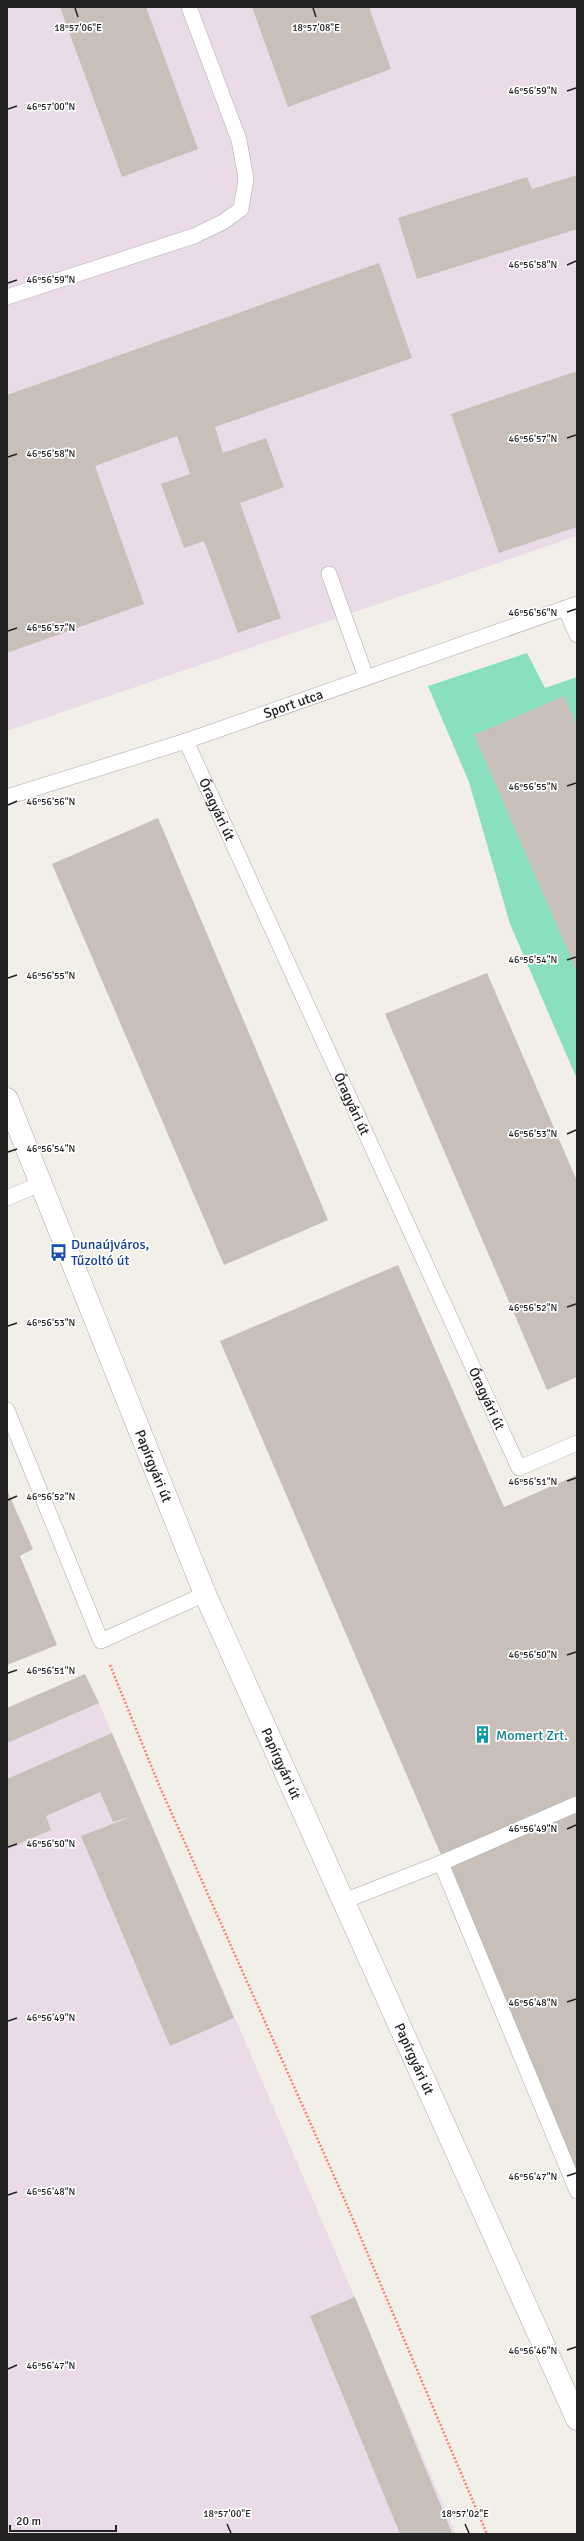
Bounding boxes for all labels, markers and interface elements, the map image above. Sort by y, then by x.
text: 18°57'06"E [54,22,102,34]
text: 18°57'08"E [292,22,340,34]
text: 46°56'59"N [509,85,557,97]
text: 46°57'00"N [27,101,75,113]
text: 46°56'58"N [509,259,557,271]
text: 46°56'59"N [27,274,75,286]
text: 46°56'57"N [509,433,557,445]
text: 46°56'58"N [27,448,75,460]
text: 46°56'56"N [509,607,557,619]
text: 46°56'57"N [27,622,75,634]
street label: Sport utca [261,686,325,722]
street label: Óragyári út [195,775,239,844]
text: 46°56'55"N [509,781,557,793]
text: 46°56'56"N [27,796,75,808]
text: 46°56'54"N [509,954,557,966]
text: 46°56'55"N [27,970,75,982]
street label: Óragyári út [330,1070,373,1138]
text: 46°56'53"N [509,1128,557,1140]
text: 46°56'54"N [27,1143,75,1155]
place label: Dunaújváros, Tűzoltó út [71,1236,149,1269]
bus stop icon: Dunaújváros, Tűzoltó út [48,1242,68,1262]
text: 46°56'52"N [509,1302,557,1314]
text: 46°56'53"N [27,1317,75,1329]
street label: Óragyári út [465,1364,508,1433]
street label: Papírgyári út [131,1427,175,1505]
text: 46°56'51"N [509,1476,557,1488]
text: 46°56'52"N [27,1491,75,1503]
text: 46°56'50"N [509,1649,557,1661]
text: 46°56'51"N [27,1665,75,1677]
street label: Papírgyári út [257,1725,305,1802]
building icon: Momert Zrt. [473,1725,493,1745]
place label: Momert Zrt. [496,1727,568,1744]
text: 46°56'49"N [509,1823,557,1835]
text: 46°56'50"N [27,1838,75,1850]
text: 46°56'48"N [509,1997,557,2009]
text: 46°56'49"N [27,2012,75,2024]
street label: Papírgyári út [391,2021,438,2098]
text: 46°56'47"N [509,2171,557,2183]
text: 46°56'48"N [27,2186,75,2198]
text: 46°56'46"N [509,2345,557,2357]
text: 46°56'47"N [27,2360,75,2372]
scale bar [10,2507,116,2533]
text: 18°57'00"E [203,2508,251,2520]
text: 18°57'02"E [441,2508,489,2520]
text: 20 m [16,2514,41,2529]

